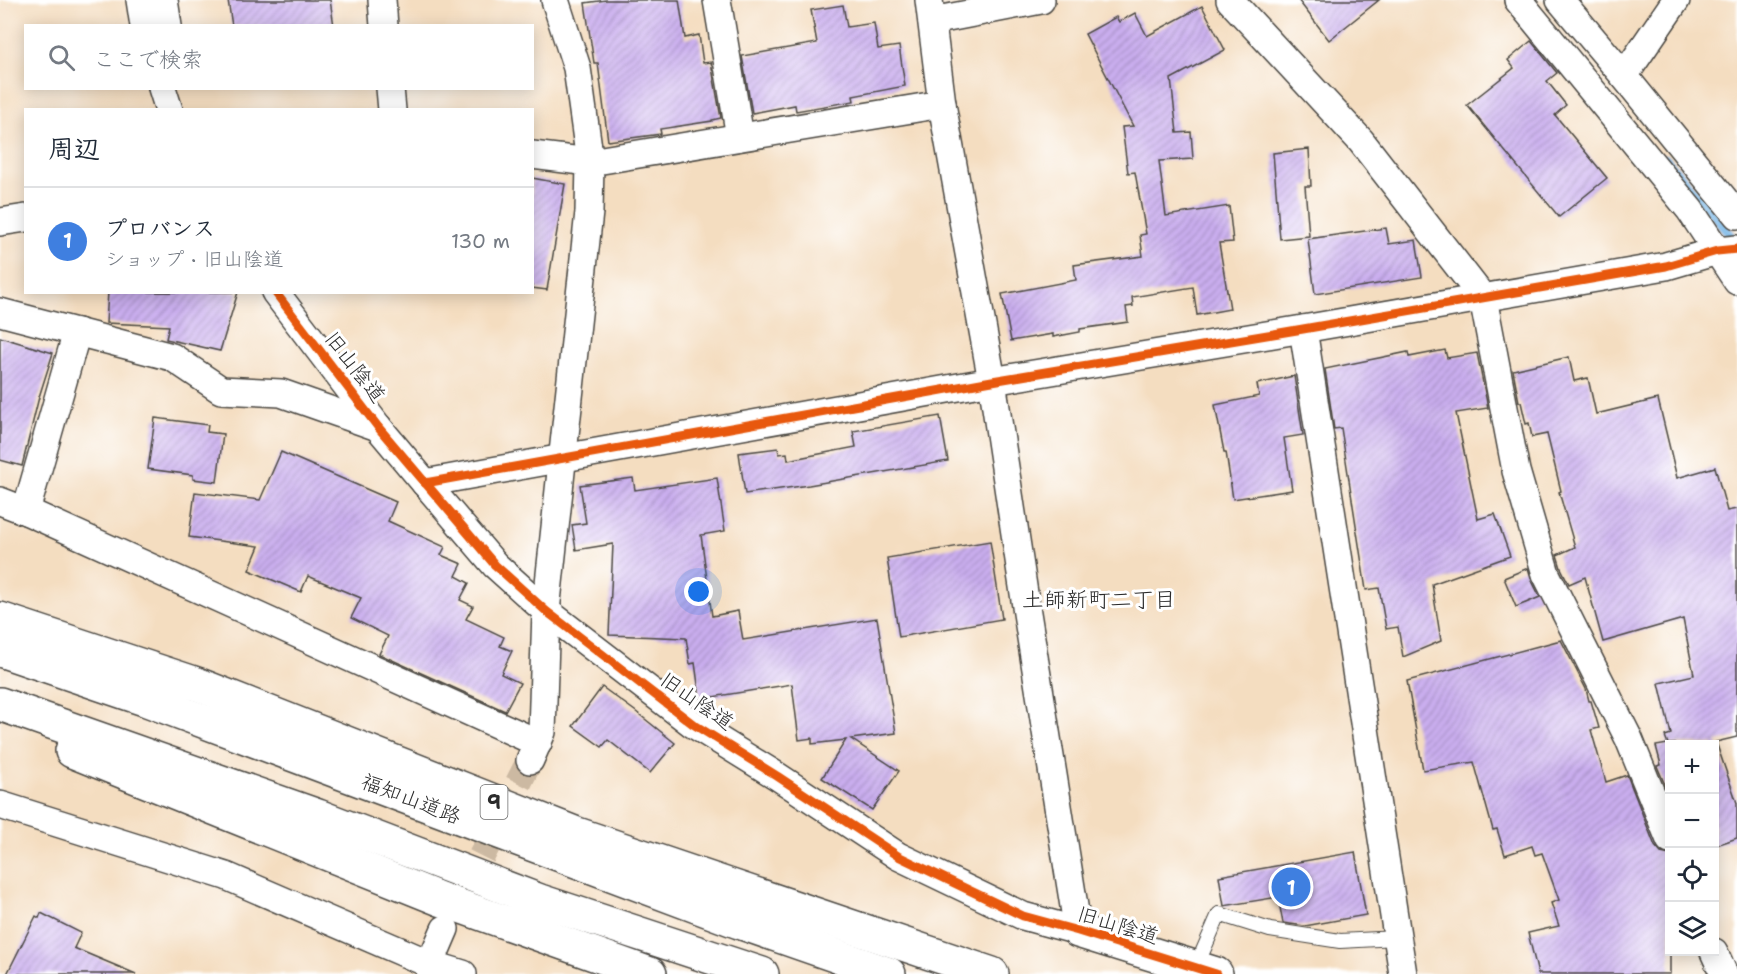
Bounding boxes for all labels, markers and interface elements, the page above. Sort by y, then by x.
search box [24,24,534,90]
icon: search [45,41,78,74]
text: ここで検索 [93,45,203,74]
text: 周辺 [48,131,100,166]
text: プロバンス [105,214,215,243]
text: 1 [63,228,72,254]
text: 130 m [451,228,510,254]
text: ショップ · 旧山陰道 [105,246,283,272]
street label: 旧山陰道 [318,325,392,409]
your location [684,577,713,606]
district label: 土師新町二丁目 [1022,585,1176,614]
street label: 旧山陰道 [655,665,739,737]
map controls [1665,740,1719,956]
button: + [1665,740,1719,794]
street label: 福知山道路 [357,767,465,831]
road number: 9 [480,785,508,819]
button: − [1665,794,1719,848]
button: locate [1665,848,1719,902]
pin: 1 [1272,864,1310,910]
street label: 旧山陰道 [1074,899,1162,951]
button: layers [1665,902,1719,956]

